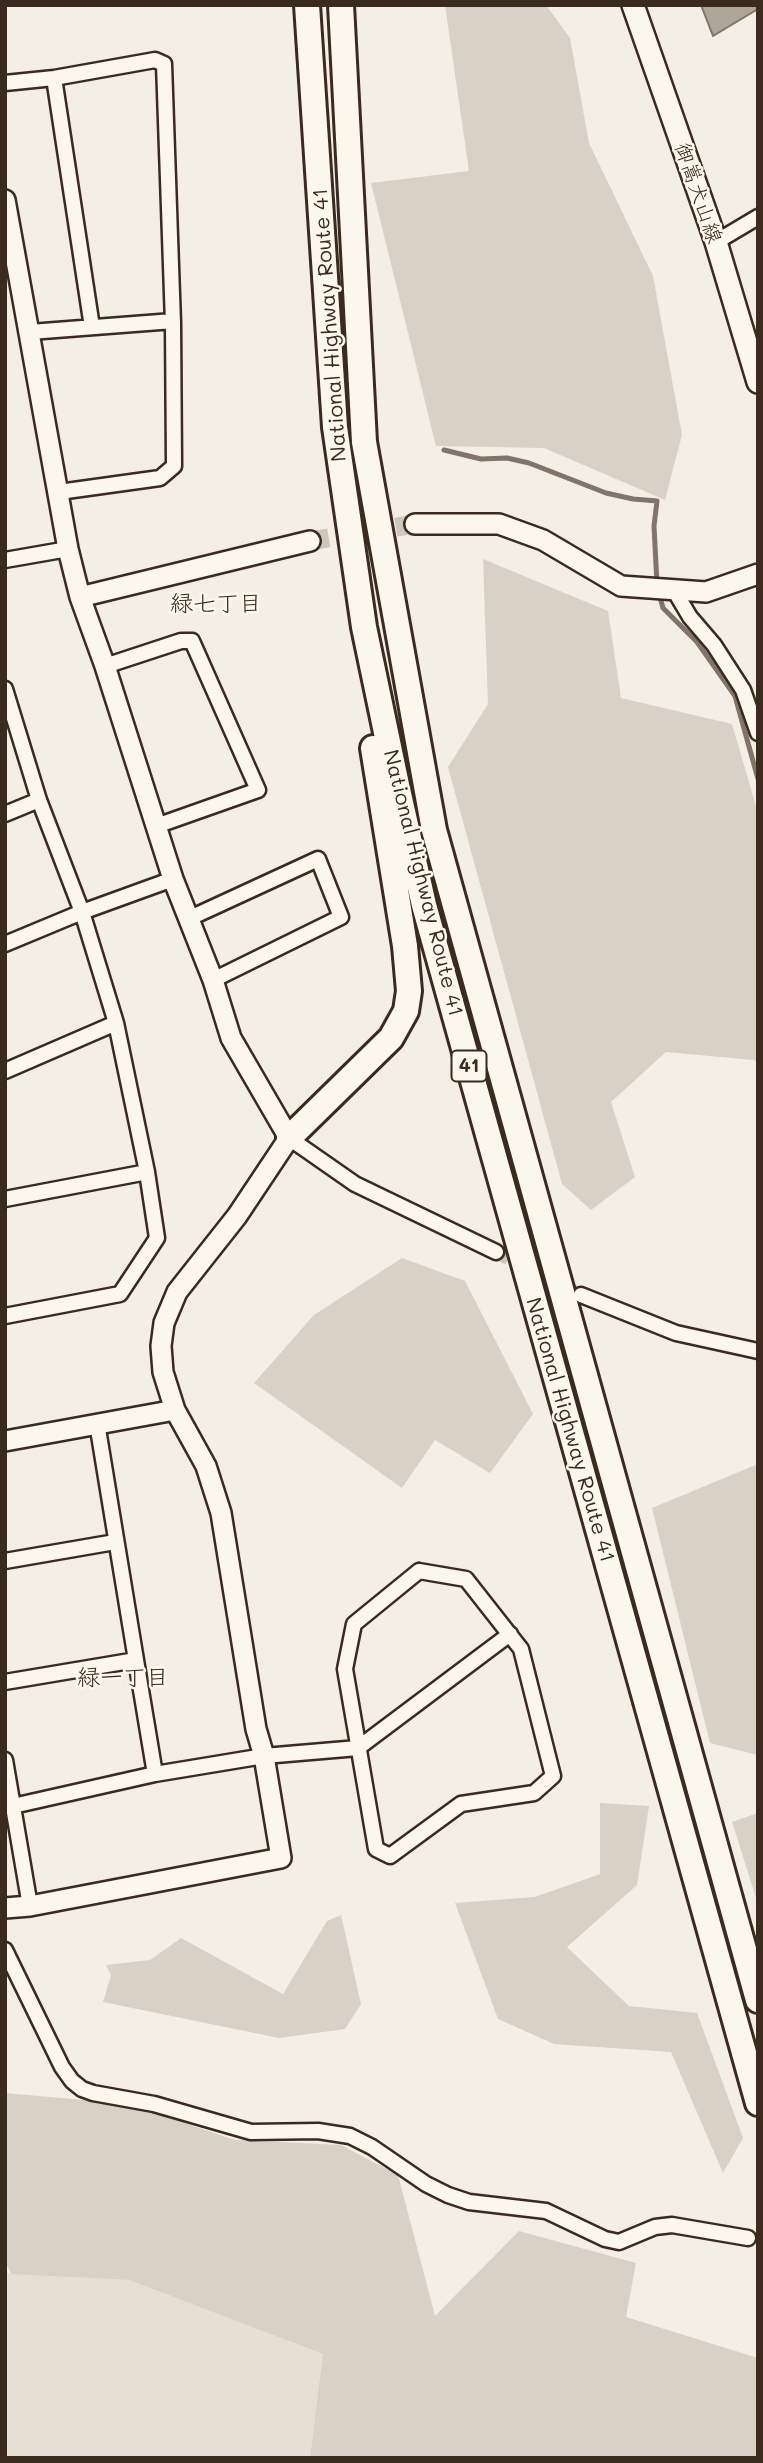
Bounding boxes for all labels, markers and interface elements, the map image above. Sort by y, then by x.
street label: 御嵩犬山線 [669,139,727,247]
street label: National Highway Route 41 [308,187,352,463]
district label: 緑七丁目 [170,590,262,618]
street label: National Highway Route 41 [378,747,468,1019]
road number: 41 [452,1050,486,1082]
street label: National Highway Route 41 [520,1295,620,1565]
district label: 緑一丁目 [77,1664,169,1692]

